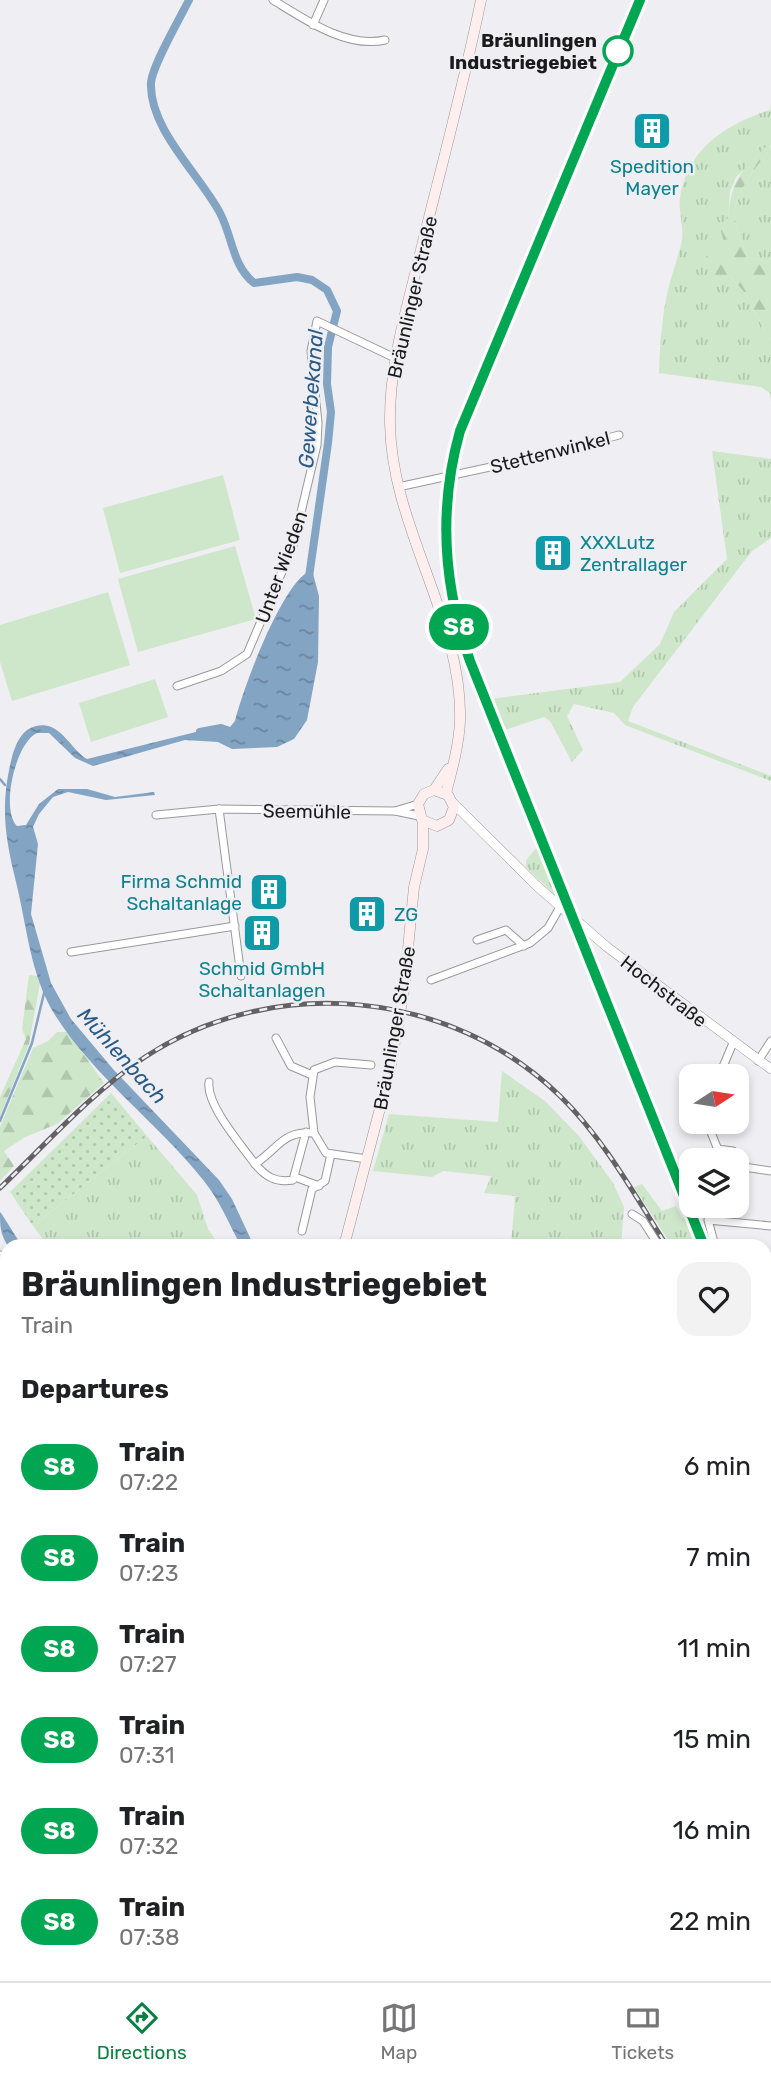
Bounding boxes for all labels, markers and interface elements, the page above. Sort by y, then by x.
place label: Bräunlingen Industriegebiet [449,29,597,74]
marker: Bräunlingen Industriegebiet [603,36,633,66]
building icon: Spedition Mayer [631,110,673,152]
place label: Spedition Mayer [610,155,694,200]
street label: Bräunlinger Straße [383,214,442,381]
water label: Gewerbekanal [293,328,328,469]
street label: Stettenwinkel [488,426,612,478]
street label: Unter Wieden [251,508,312,626]
place label: XXXLutz Zentrallager [580,531,688,576]
building icon: XXXLutz Zentrallager [532,532,574,574]
line badge: S8 [428,604,490,650]
text: S8 [443,613,475,641]
street label: Seemühle [263,799,351,824]
place label: Firma Schmid Schaltanlage [120,870,242,915]
building icon: Firma Schmid Schaltanlage [248,871,290,913]
building icon: ZG [346,893,388,935]
place label: ZG [394,903,418,926]
building icon: Schmid GmbH Schaltanlagen [241,912,283,954]
street label: Bräunlinger Straße [369,944,420,1112]
street label: Hochstraße [616,951,711,1032]
place label: Schmid GmbH Schaltanlagen [198,957,326,1002]
water label: Mühlenbach [73,1002,172,1109]
north arrow [679,1064,749,1134]
map controls [679,1064,749,1218]
button: layers [679,1148,749,1218]
button: heart [677,1262,751,1336]
text: Bräunlingen Industriegebiet [21,1265,487,1304]
text: Train [21,1311,73,1339]
text: Departures [21,1374,169,1405]
text: Train [119,1437,185,1468]
text: 6 min [684,1451,751,1482]
text: S8 [43,1453,76,1481]
text: 07:22 [119,1468,178,1496]
text: Train [119,1528,185,1559]
text: 7 min [686,1542,751,1573]
text: S8 [43,1544,76,1572]
text: 07:23 [119,1559,179,1587]
text: Train [119,1619,185,1650]
text: 11 min [677,1633,751,1664]
text: S8 [43,1635,76,1663]
text: 07:27 [119,1650,177,1678]
text: Train [119,1710,185,1741]
text: 15 min [673,1724,751,1755]
text: S8 [43,1726,76,1754]
text: 07:31 [119,1741,175,1769]
text: Train [119,1801,185,1832]
text: 16 min [673,1815,751,1846]
text: S8 [43,1817,76,1845]
text: 07:32 [119,1832,179,1860]
text: Train [119,1892,185,1923]
text: 22 min [669,1906,751,1937]
text: S8 [43,1908,76,1936]
text: 07:38 [119,1923,180,1951]
tab: Directions [97,1999,187,2064]
tab: Map [380,1999,418,2064]
tab: Tickets [611,1999,674,2064]

